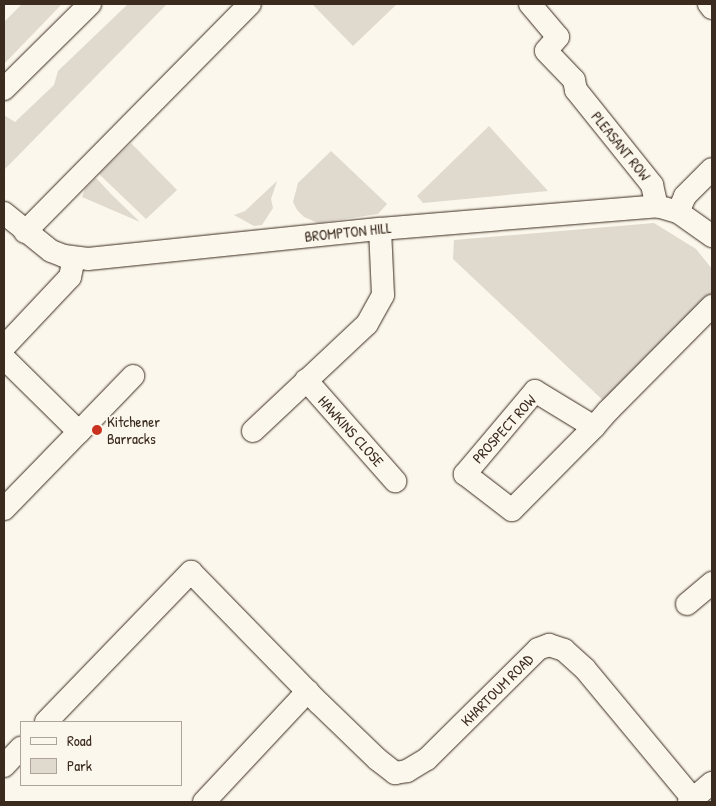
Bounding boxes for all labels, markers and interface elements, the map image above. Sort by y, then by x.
street label: PLEASANT ROW [588,108,654,184]
street label: BROMPTON HILL [304,218,392,246]
street label: PROSPECT ROW [468,391,540,467]
street label: HAWKINS CLOSE [315,392,387,470]
place label: Kitchener Barracks [107,412,160,447]
marker: Kitchener Barracks [91,424,103,436]
street label: KHARTOUM ROAD [457,650,537,730]
legend [20,721,182,786]
text: Road [67,730,92,751]
text: Park [67,755,92,776]

